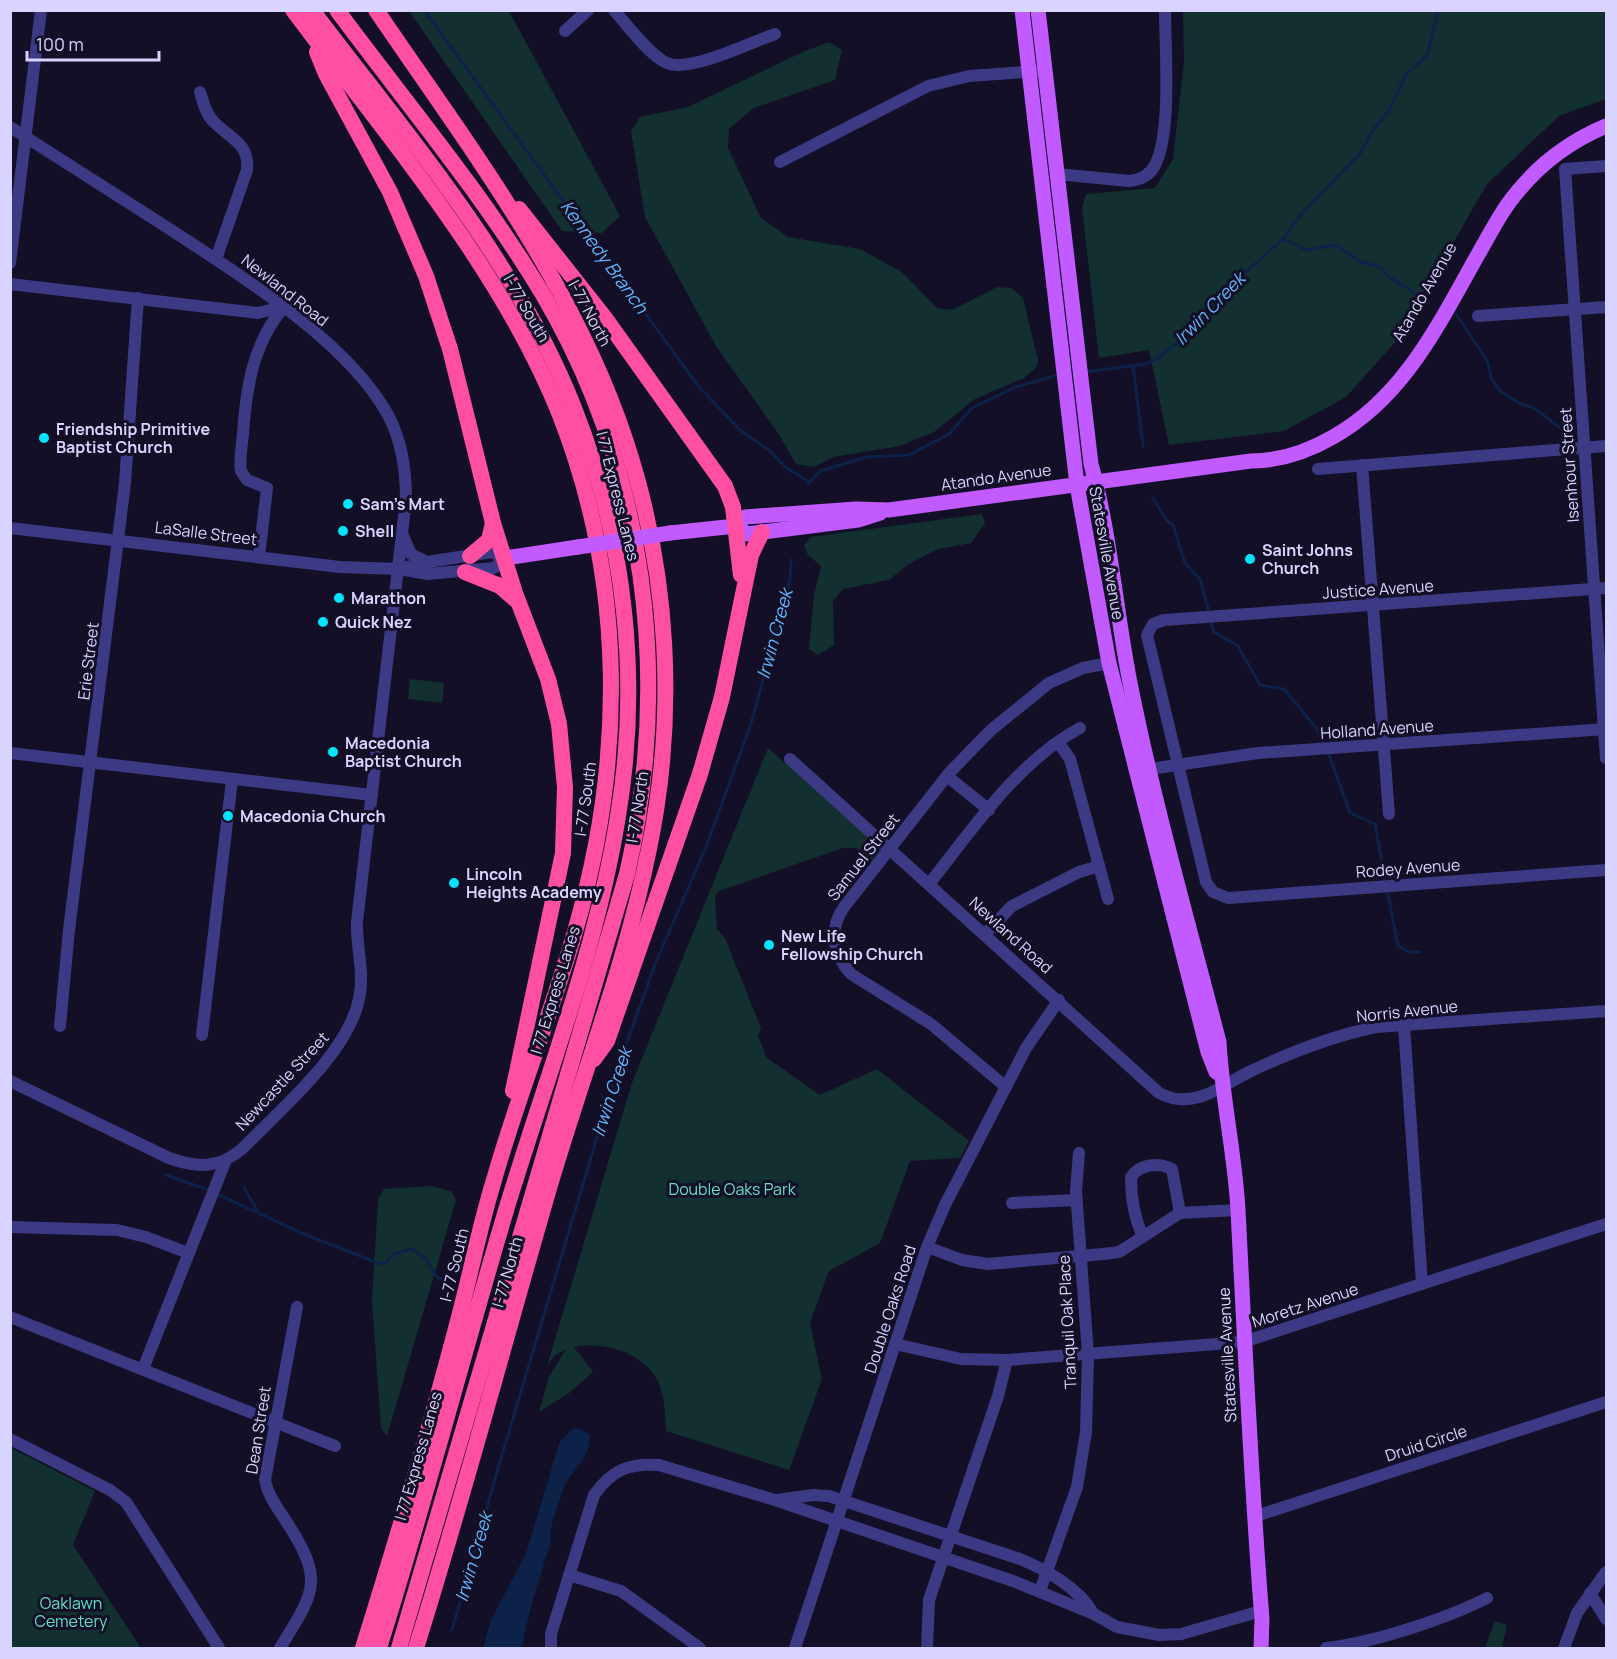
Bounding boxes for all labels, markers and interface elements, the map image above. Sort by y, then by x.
scale bar [27,24,159,62]
text: 100 m [36,32,84,56]
water label: Kennedy Branch [556,195,655,319]
street label: Atando Avenue [1387,238,1461,346]
street label: Newland Road [237,249,333,331]
water label: Irwin Creek [1169,265,1252,350]
street label: I-77 South [499,270,555,346]
street label: I-77 North [563,276,617,350]
street label: Isenhour Street [1554,407,1584,523]
place label: Friendship Primitive Baptist Church [56,418,211,458]
street label: I 77 Express Lanes [591,429,645,563]
marker: Friendship Primitive Baptist Church [37,431,51,445]
street label: Atando Avenue [939,458,1053,496]
street label: Statesville Avenue [1084,484,1130,622]
place label: Sam's Mart [360,493,445,515]
marker: Sam's Mart [341,497,355,511]
street label: LaSalle Street [154,516,258,550]
place label: Shell [355,520,394,542]
marker: Shell [336,524,350,538]
place label: Saint Johns Church [1262,539,1353,579]
marker: Saint Johns Church [1243,552,1257,566]
street label: Justice Avenue [1322,574,1434,604]
water label: Irwin Creek [751,583,798,681]
place label: Marathon [351,587,426,609]
marker: Marathon [332,591,346,605]
place label: Quick Nez [335,611,412,633]
marker: Quick Nez [316,615,330,629]
street label: Erie Street [72,621,104,701]
street label: Holland Avenue [1320,714,1434,744]
place label: Macedonia Baptist Church [345,732,462,772]
marker: Macedonia Baptist Church [326,745,340,759]
street label: I-77 South [569,760,601,838]
street label: I-77 North [620,770,654,844]
place label: Macedonia Church [240,805,385,827]
marker: Macedonia Church [221,809,235,823]
street label: Samuel Street [822,809,904,905]
street label: Rodey Avenue [1355,853,1461,883]
place label: Lincoln Heights Academy [466,863,602,903]
marker: Lincoln Heights Academy [447,876,461,890]
street label: Newland Road [965,892,1057,978]
street label: I 77 Express Lanes [525,923,585,1057]
place label: New Life Fellowship Church [781,925,923,965]
marker: New Life Fellowship Church [762,938,776,952]
street label: Norris Avenue [1355,995,1459,1027]
street label: Newcastle Street [230,1027,334,1135]
water label: Irwin Creek [585,1041,638,1139]
park label: Double Oaks Park [668,1178,797,1200]
street label: I-77 South [434,1226,474,1304]
street label: I-77 North [486,1234,528,1310]
street label: Double Oaks Road [859,1242,921,1376]
street label: Tranquil Oak Place [1053,1254,1081,1390]
street label: Moretz Avenue [1249,1277,1361,1333]
street label: Statesville Avenue [1212,1287,1242,1423]
street label: Dean Street [240,1385,276,1475]
street label: I 77 Express Lanes [389,1389,447,1523]
street label: Druid Circle [1382,1419,1470,1467]
water label: Irwin Creek [449,1506,498,1604]
park label: Oaklawn Cemetery [35,1592,108,1632]

